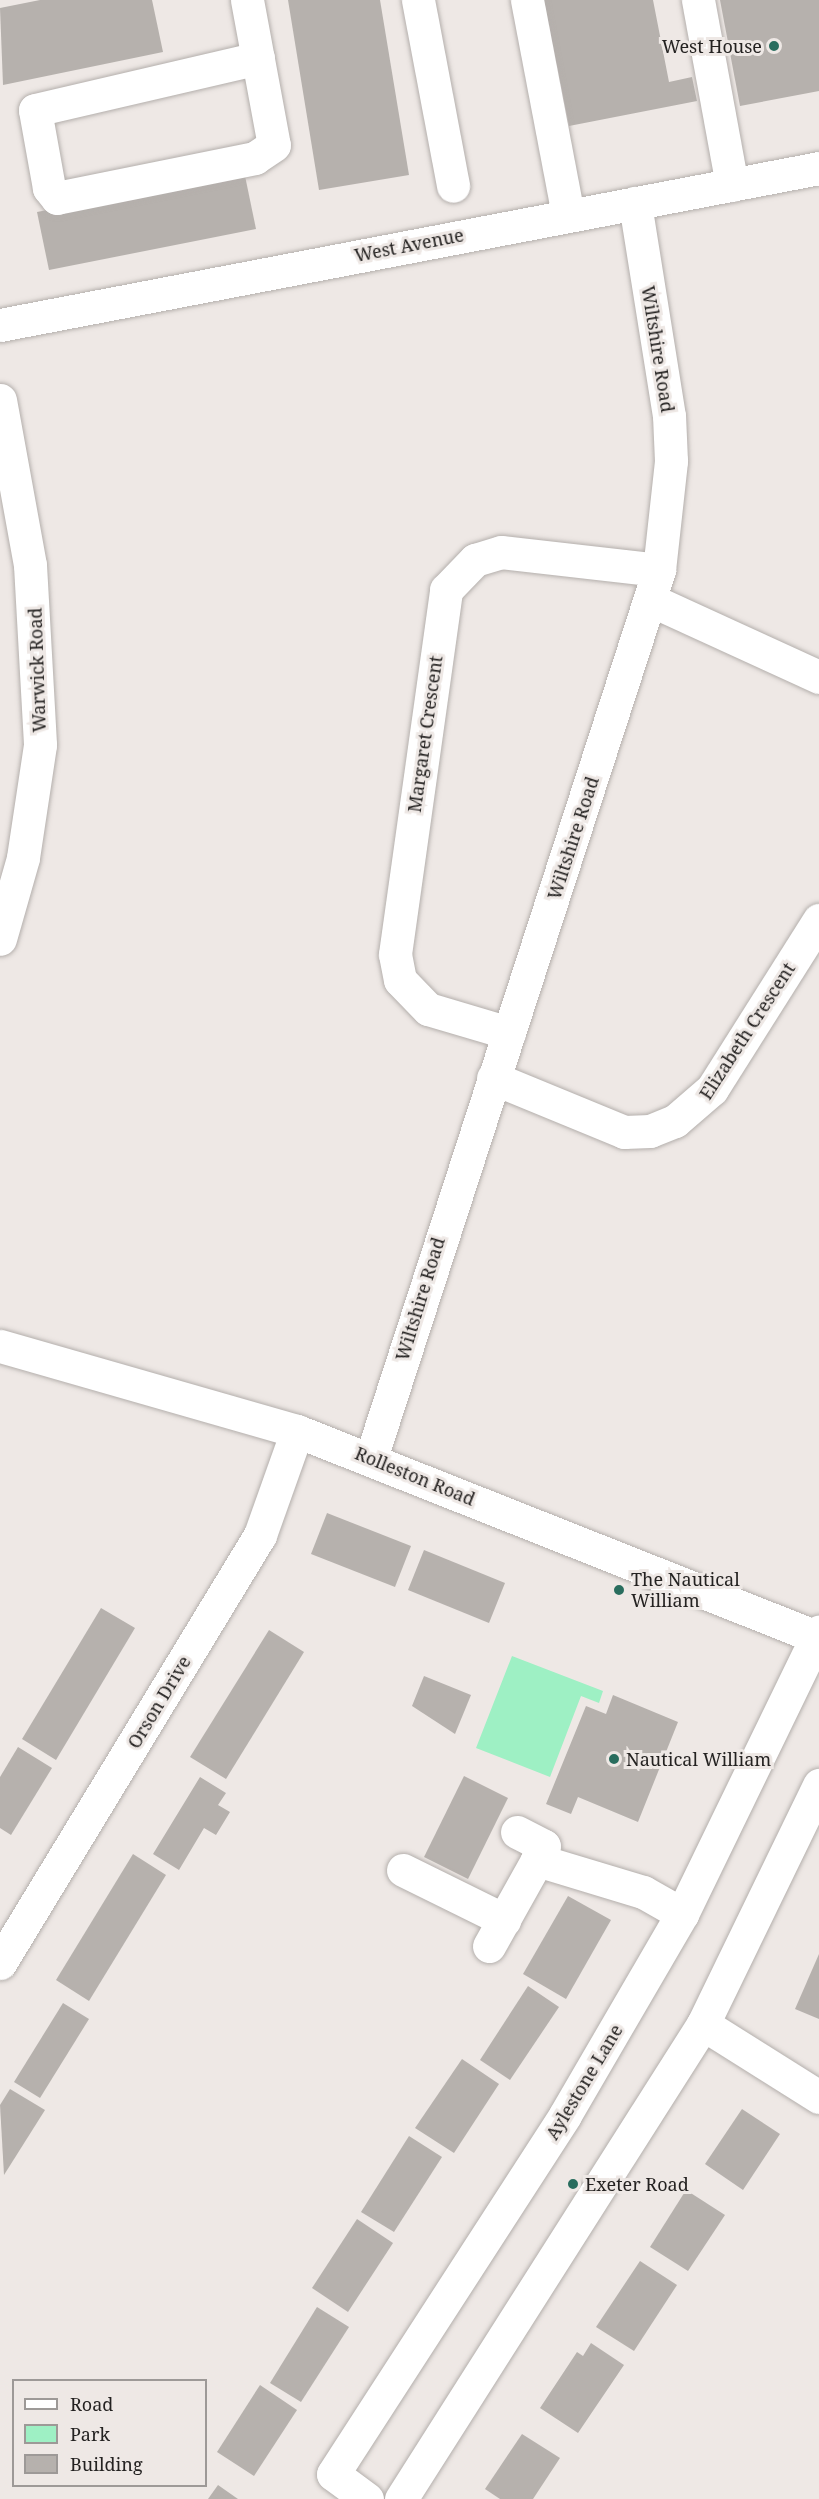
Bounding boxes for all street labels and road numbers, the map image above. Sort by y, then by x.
street label: West Avenue [353,224,465,266]
street label: Wiltshire Road [637,284,679,414]
street label: Warwick Road [24,607,50,733]
street label: Margaret Crescent [403,654,447,814]
street label: Wiltshire Road [543,774,603,902]
street label: Elizabeth Crescent [695,959,799,1103]
street label: Wiltshire Road [391,1235,449,1363]
street label: Rolleston Road [352,1442,478,1510]
street label: Orson Drive [123,1652,195,1752]
street label: Aylestone Lane [541,2020,627,2144]

